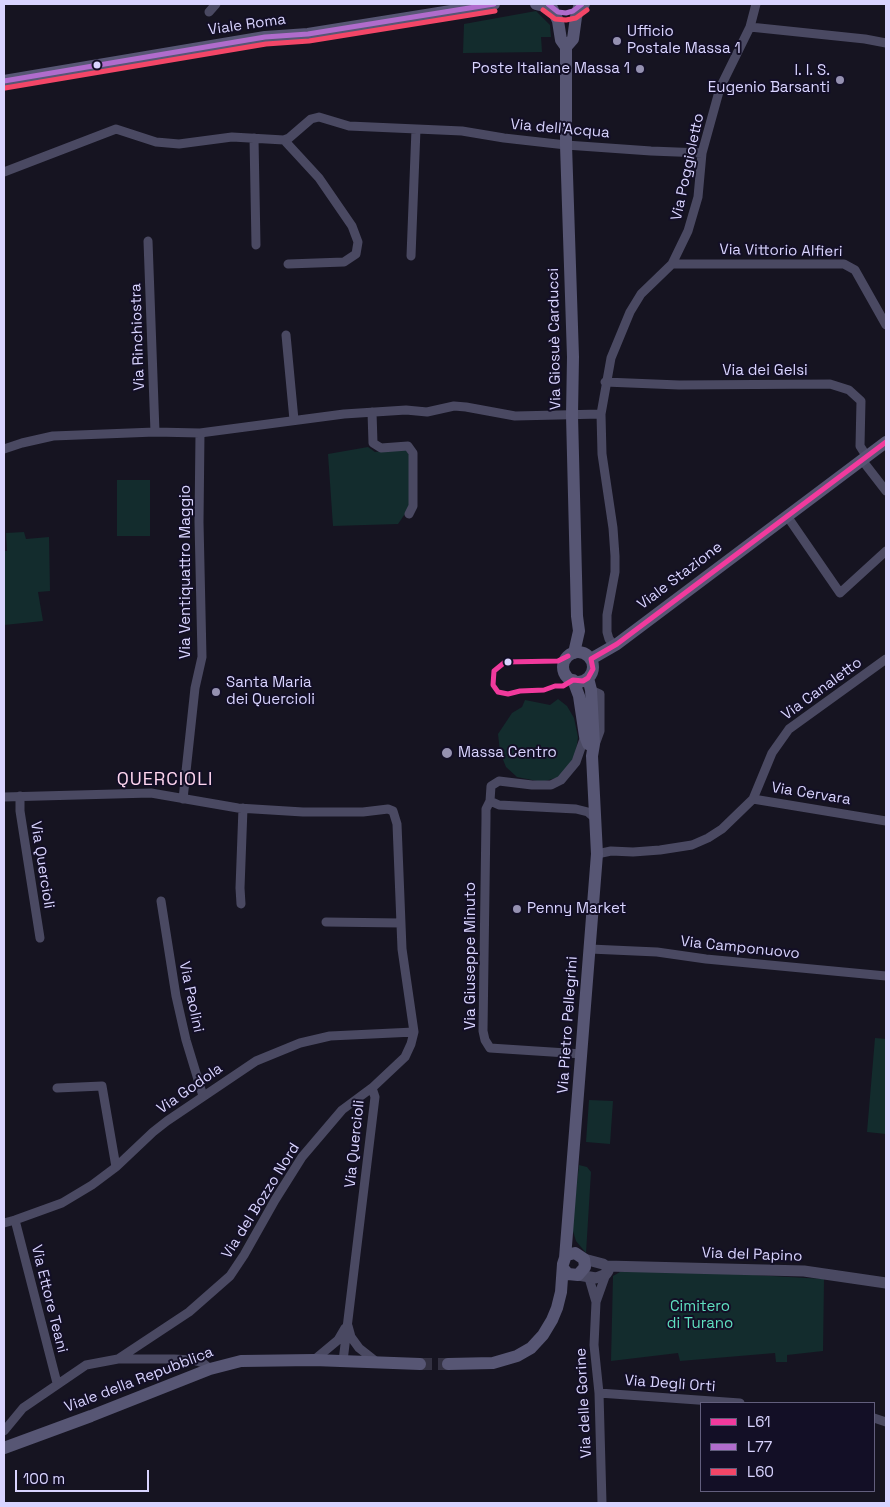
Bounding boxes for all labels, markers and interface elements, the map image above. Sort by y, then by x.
street label: Viale Roma [207,11,287,39]
place label: Ufficio Postale Massa 1 [627,23,741,58]
marker: Ufficio Postale Massa 1 [611,35,623,47]
unlabelled marker [92,60,102,70]
place label: Poste Italiane Massa 1 [472,60,630,78]
place label: I. I. S. Eugenio Barsanti [708,62,830,97]
marker: Poste Italiane Massa 1 [634,63,646,75]
marker: I. I. S. Eugenio Barsanti [834,74,846,86]
street label: Via Poggioletto [668,112,708,222]
street label: Via dell'Acqua [510,116,610,142]
street label: Via Vittorio Alfieri [719,241,843,261]
street label: Via Giosuè Carducci [545,268,565,410]
street label: Via Rinchiostra [127,283,149,391]
street label: Via dei Gelsi [722,362,808,380]
street label: Via Ventiquattro Maggio [177,485,195,659]
street label: Viale Stazione [634,538,726,614]
street label: Via Canaletto [778,654,866,724]
unlabelled marker [503,657,513,667]
place label: Santa Maria dei Quercioli [226,674,315,709]
marker: Santa Maria dei Quercioli [210,686,222,698]
place label: Massa Centro [458,744,557,762]
marker: Massa Centro [440,746,454,760]
district label: QUERCIOLI [116,769,214,791]
street label: Via Cervara [770,779,852,809]
street label: Via Quercioli [26,820,58,910]
street label: Via Giuseppe Minuto [462,882,480,1030]
place label: Penny Market [527,900,626,918]
marker: Penny Market [511,903,523,915]
street label: Via Camponuovo [679,933,801,963]
street label: Via Pietro Pellegrini [554,956,582,1094]
street label: Via Paolini [175,960,207,1034]
street label: Via Godola [154,1060,226,1118]
street label: Via Quercioli [341,1099,369,1189]
street label: Via del Bozzo Nord [218,1140,304,1262]
street label: Via Ettore Teani [27,1243,71,1355]
street label: Via del Papino [701,1244,803,1266]
park label: Cimitero di Turano [667,1298,733,1333]
street label: Viale della Repubblica [62,1343,216,1417]
street label: Via delle Gorine [572,1347,596,1459]
street label: Via Degli Orti [624,1372,716,1396]
legend [700,1402,875,1492]
text: L61 [747,1412,771,1431]
text: L77 [747,1437,772,1456]
scale bar [18,1460,151,1492]
text: L60 [747,1462,774,1481]
text: 100 m [23,1469,65,1488]

